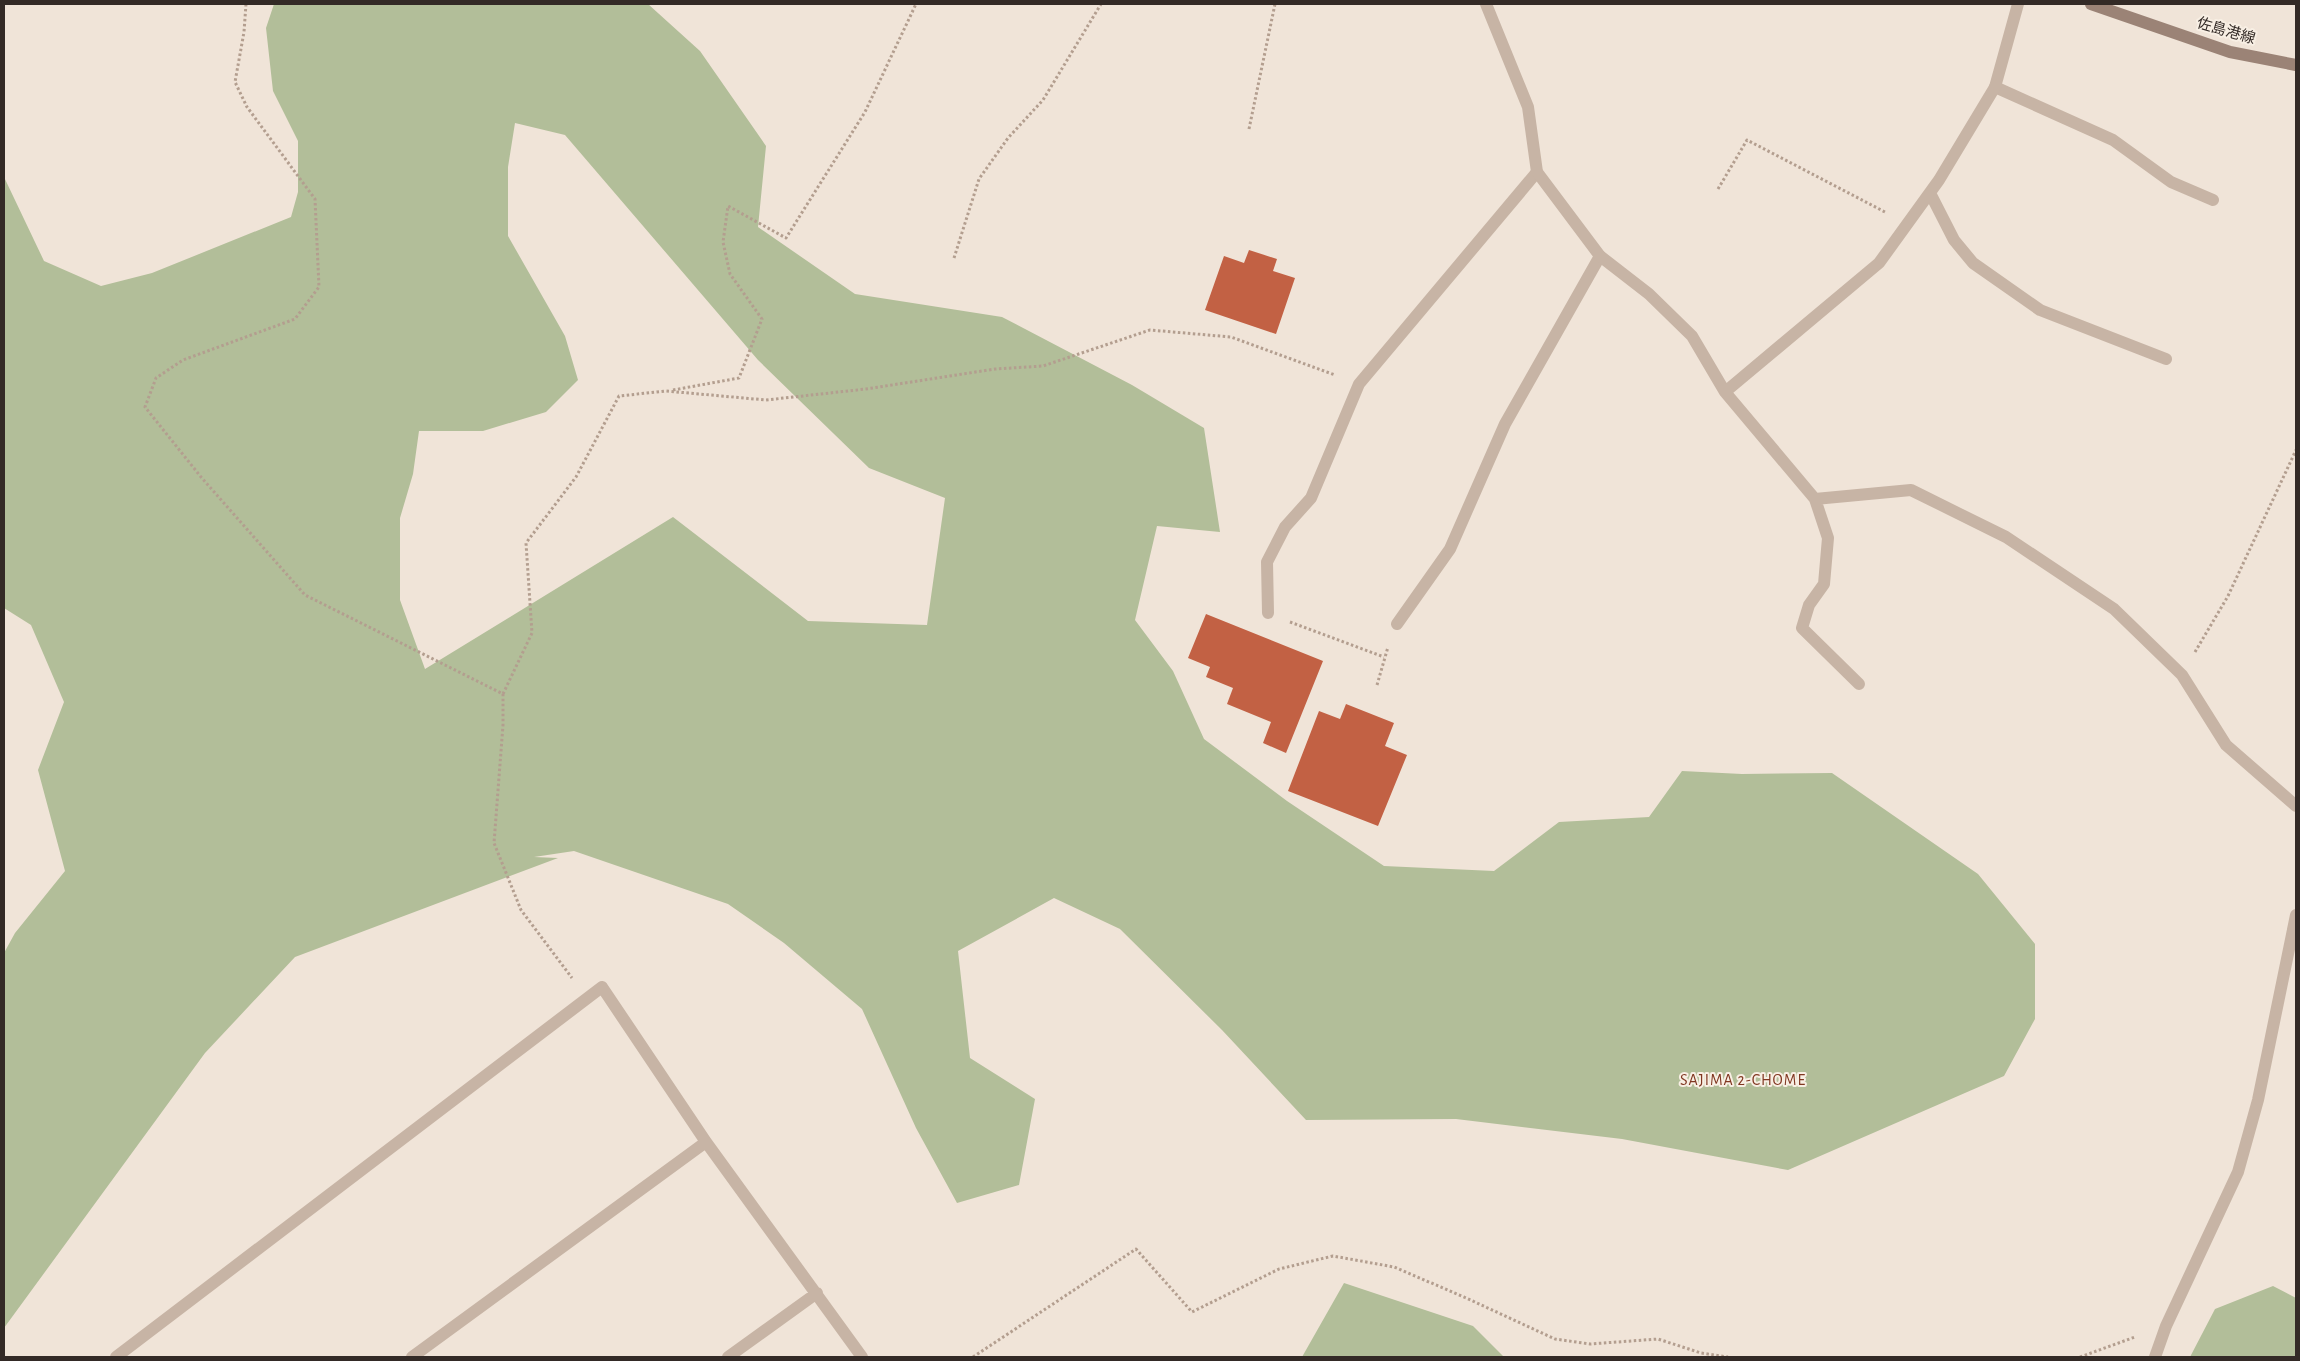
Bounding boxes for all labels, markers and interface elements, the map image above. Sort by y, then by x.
street label: 佐島港線 [2195,15,2257,46]
district label: SAJIMA 2-CHOME [1680,1072,1806,1088]

